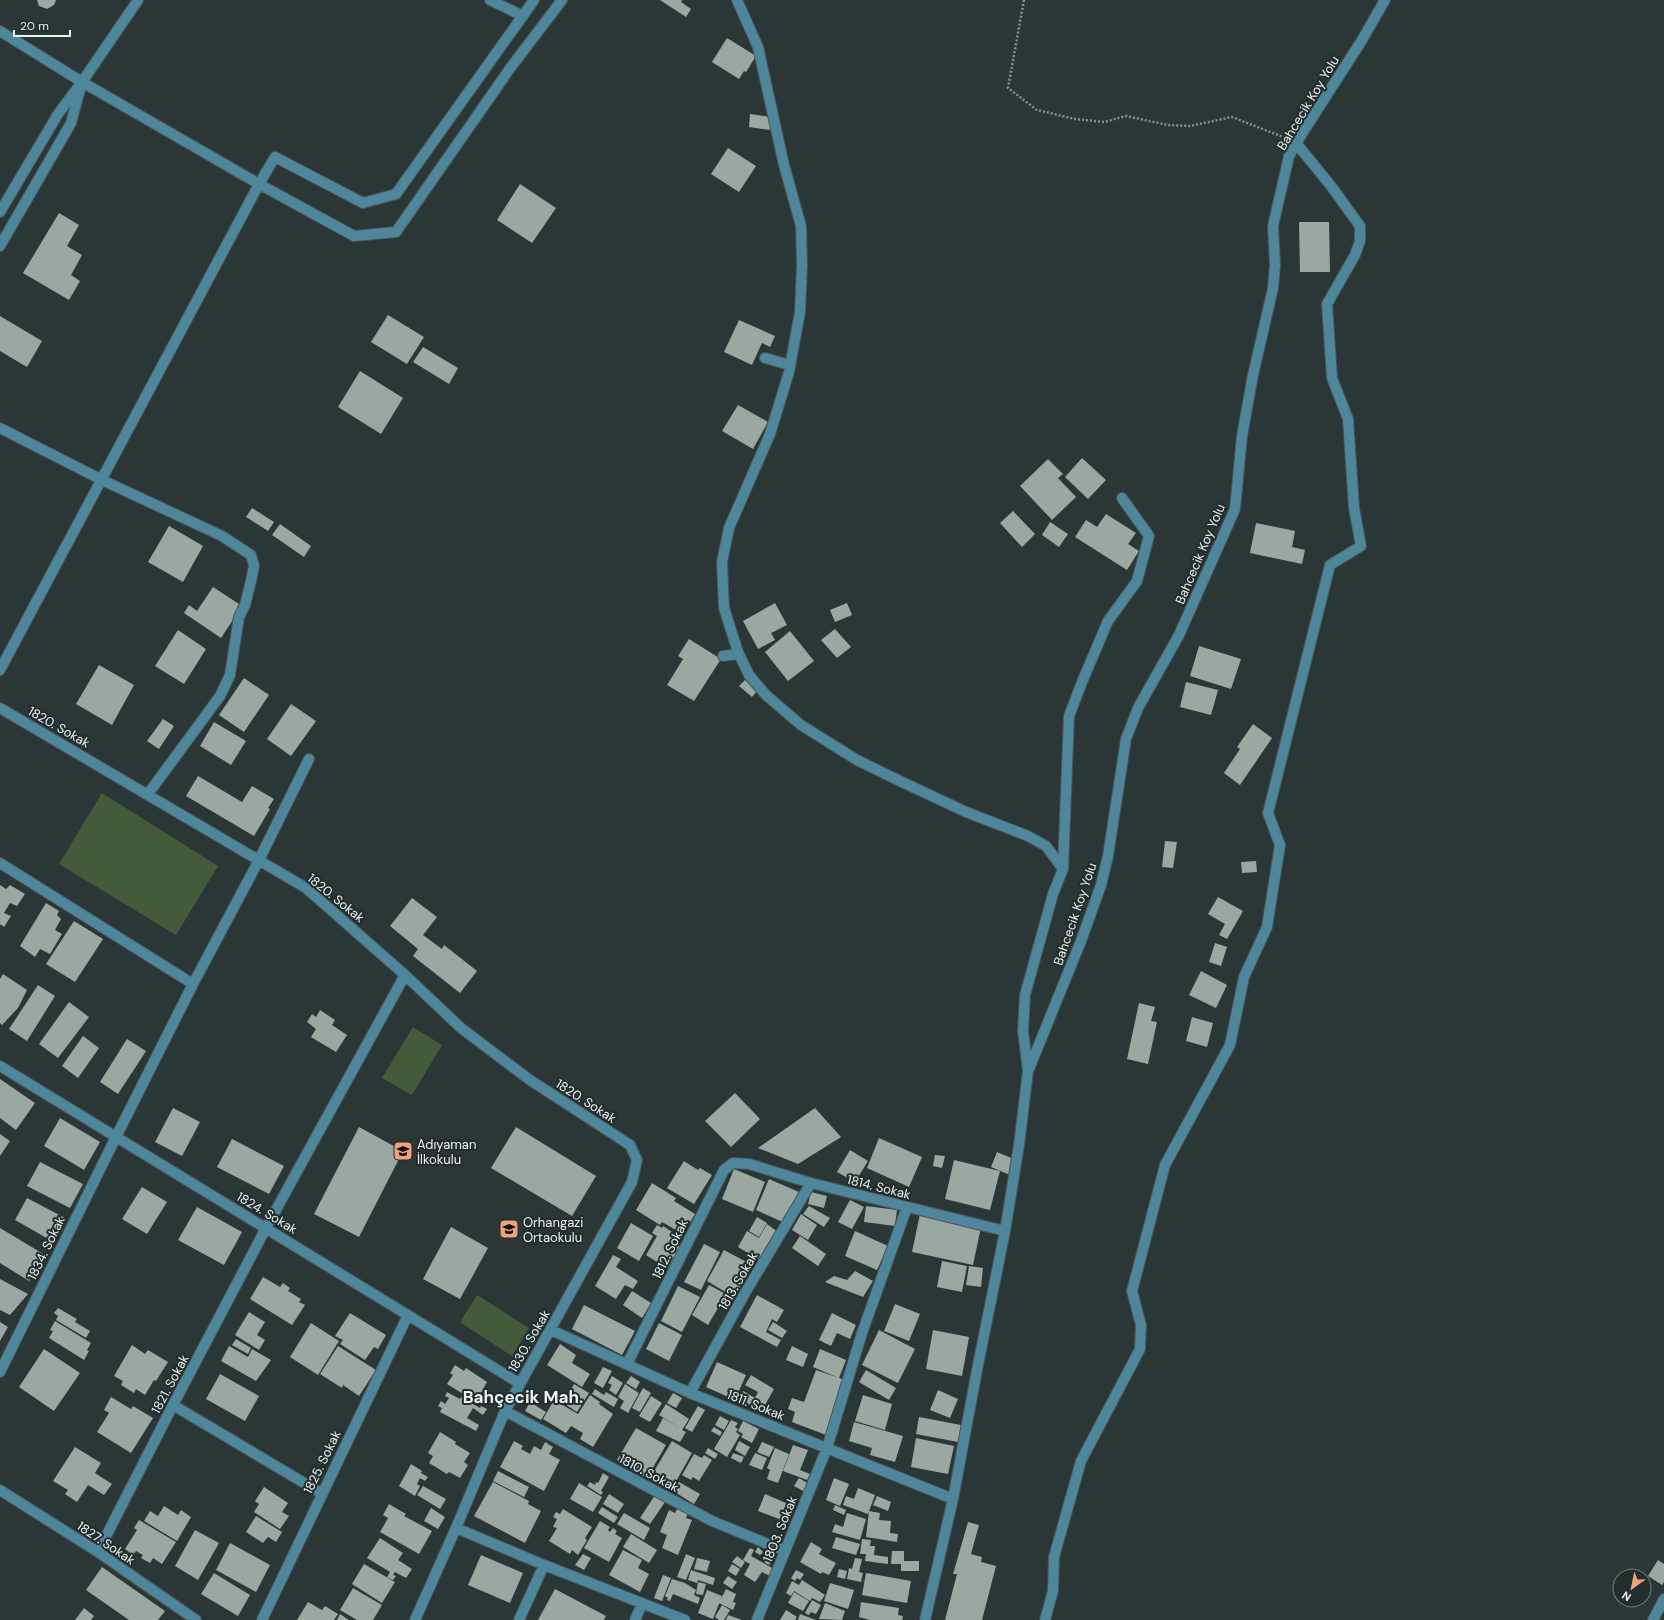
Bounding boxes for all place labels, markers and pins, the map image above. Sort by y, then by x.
place label: Adıyaman İlkokulu [417,1136,476,1168]
school or university icon: Adıyaman İlkokulu [392,1140,414,1162]
place label: Orhangazi Ortaokulu [523,1214,583,1246]
school or university icon: Orhangazi Ortaokulu [498,1218,520,1240]

